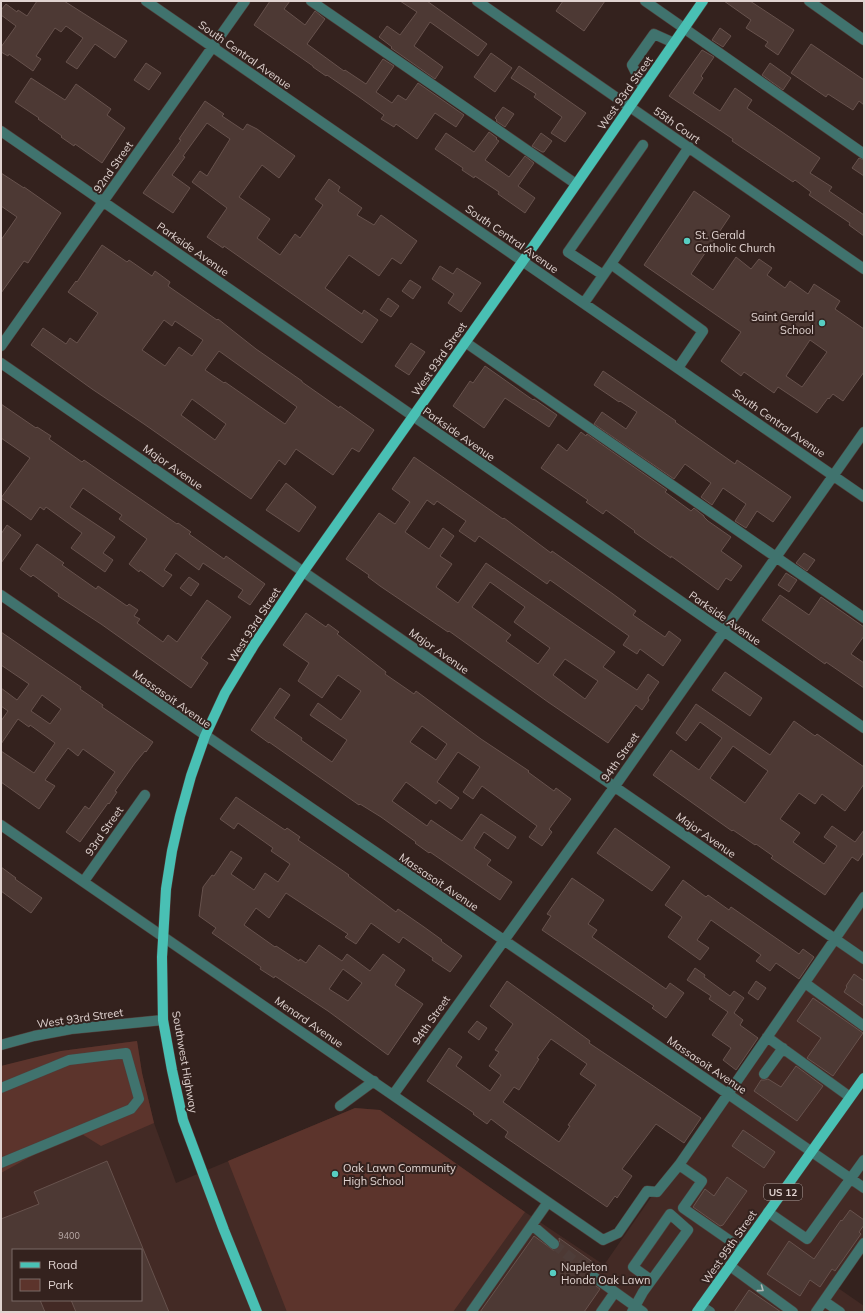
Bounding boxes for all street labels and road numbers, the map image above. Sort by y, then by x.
street label: South Central Avenue [196,18,294,92]
street label: West 93rd Street [594,53,656,133]
street label: 55th Court [651,104,703,146]
street label: 92nd Street [90,138,136,195]
street label: South Central Avenue [463,202,561,276]
street label: Parkside Avenue [154,219,232,279]
street label: West 93rd Street [408,319,470,399]
street label: South Central Avenue [730,386,828,460]
street label: Parkside Avenue [420,404,498,464]
street label: Major Avenue [140,441,206,493]
street label: West 93rd Street [225,585,284,665]
street label: Parkside Avenue [686,588,764,648]
street label: Major Avenue [406,625,472,677]
street label: Massasoit Avenue [130,667,214,731]
street label: 94th Street [598,730,642,784]
street label: 93rd Street [82,804,126,858]
street label: Major Avenue [673,809,739,861]
street label: Massasoit Avenue [397,850,481,914]
street label: Menard Avenue [272,993,346,1051]
street label: 94th Street [409,993,453,1047]
street label: West 93rd Street [36,1005,124,1031]
street label: Southwest Highway [169,1010,201,1114]
street label: Massasoit Avenue [665,1033,749,1097]
road number: US 12 [764,1184,802,1200]
street label: West 95th Street [698,1207,760,1286]

